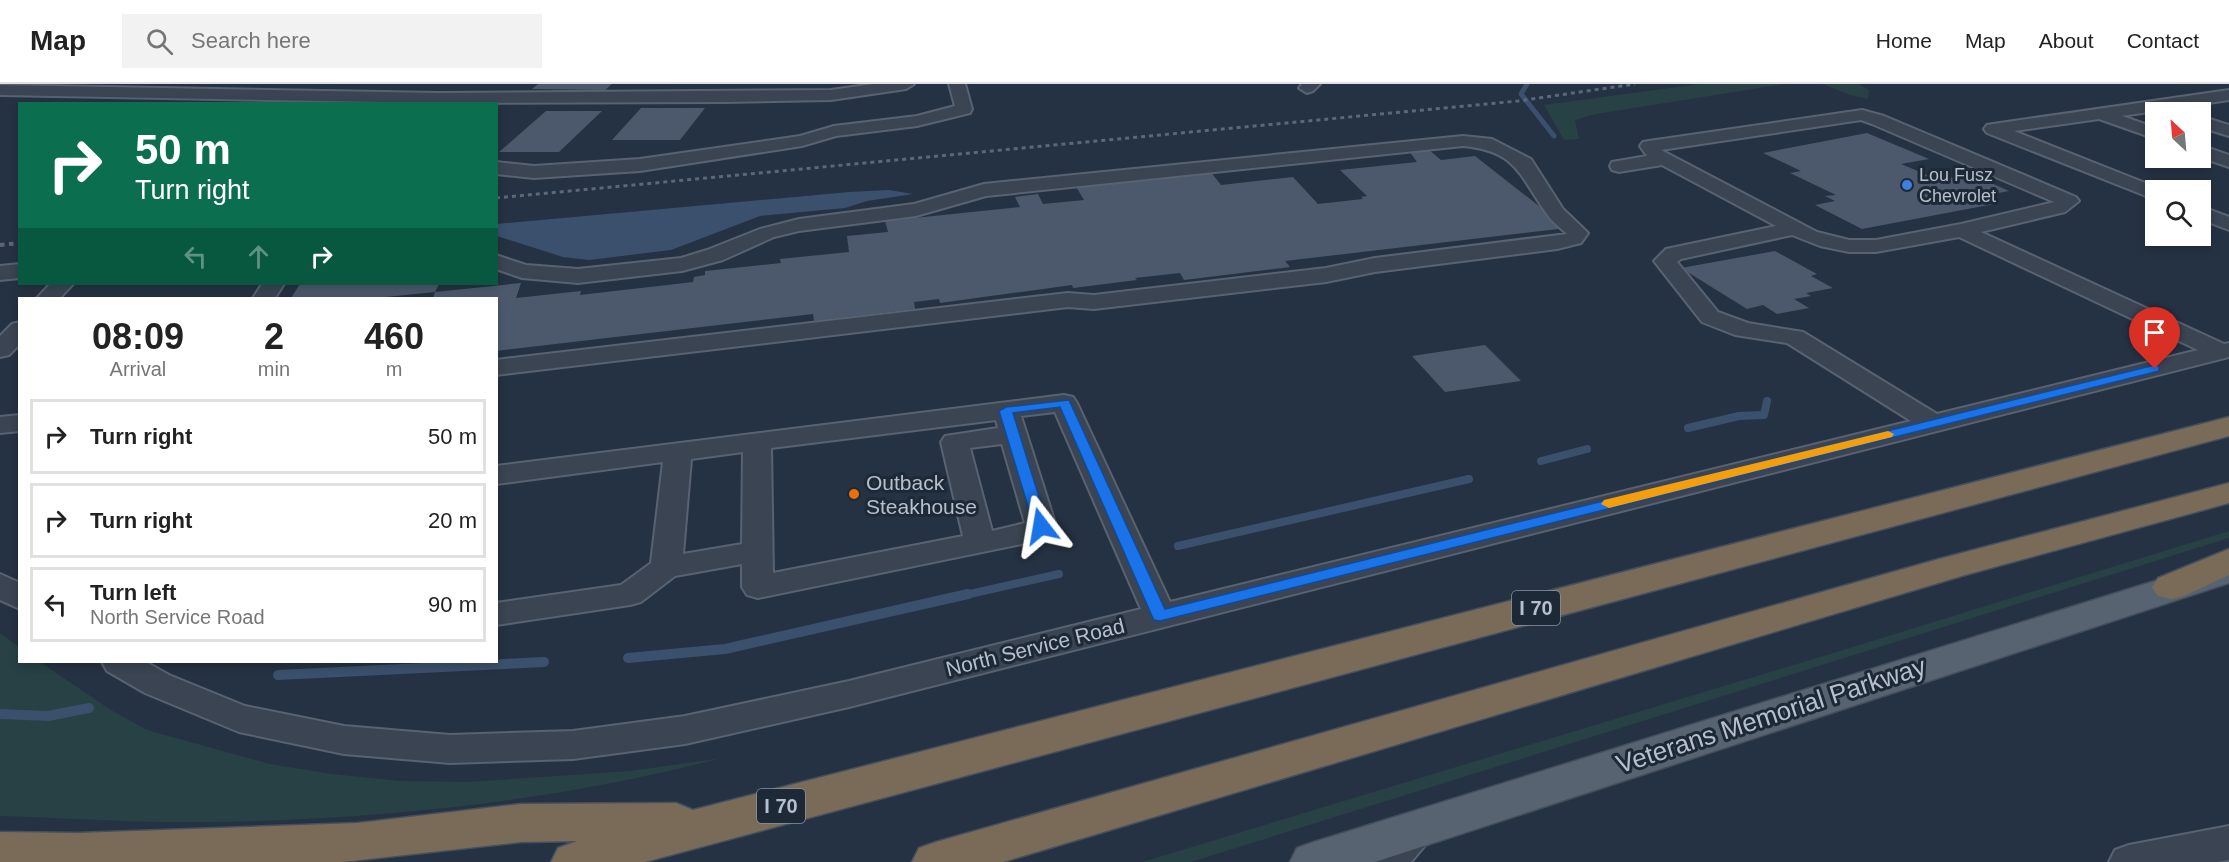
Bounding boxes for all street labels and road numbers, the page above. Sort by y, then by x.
road number: I 70 [1512,591,1560,625]
street label: North Service Road [943,614,1127,680]
street label: Veterans Memorial Parkway [1612,651,1930,779]
road number: I 70 [757,789,805,823]

